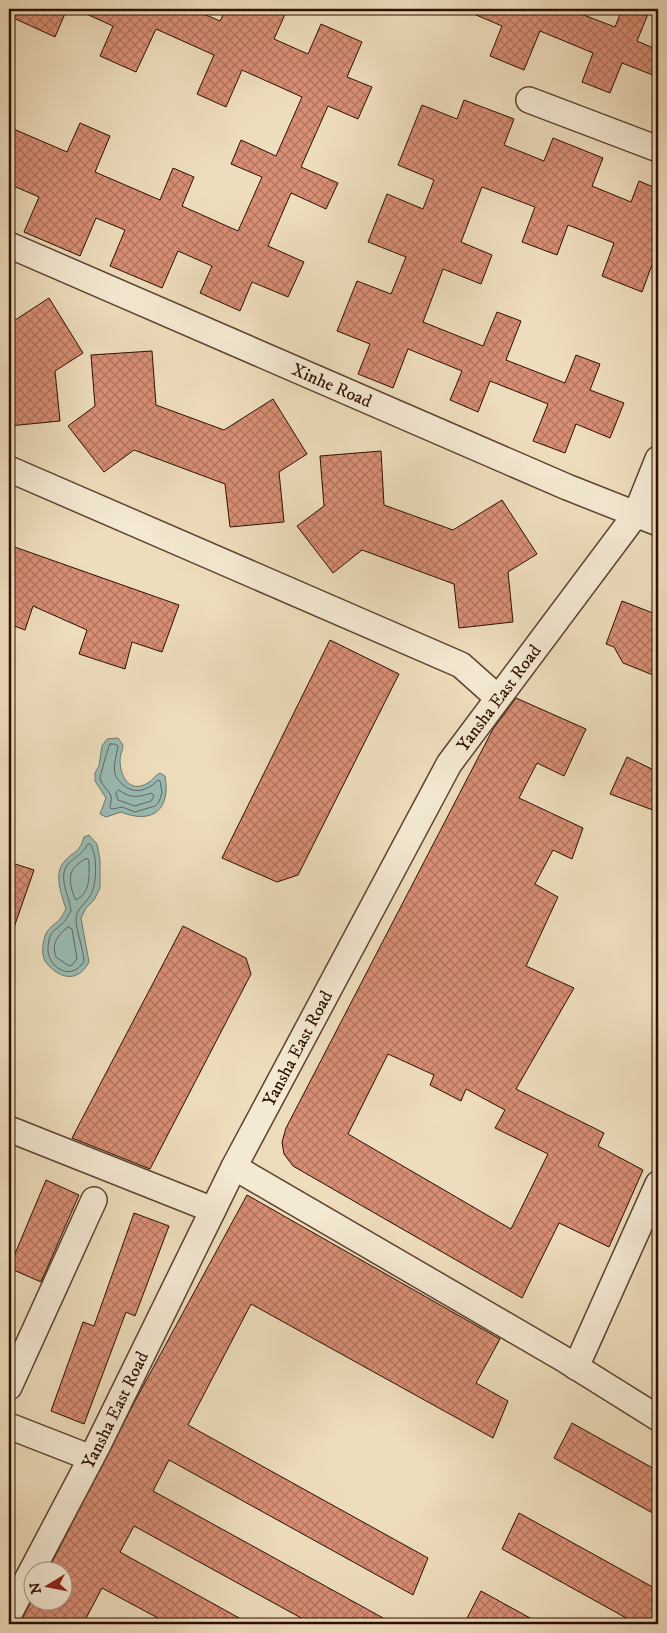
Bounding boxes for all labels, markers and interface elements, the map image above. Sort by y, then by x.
street label: Xinhe Road [288,359,375,413]
street label: Yansha East Road [452,641,546,756]
street label: Yansha East Road [258,987,338,1110]
street label: Yansha East Road [78,1348,154,1473]
north arrow [22,1560,72,1610]
text: N [26,1580,46,1595]

